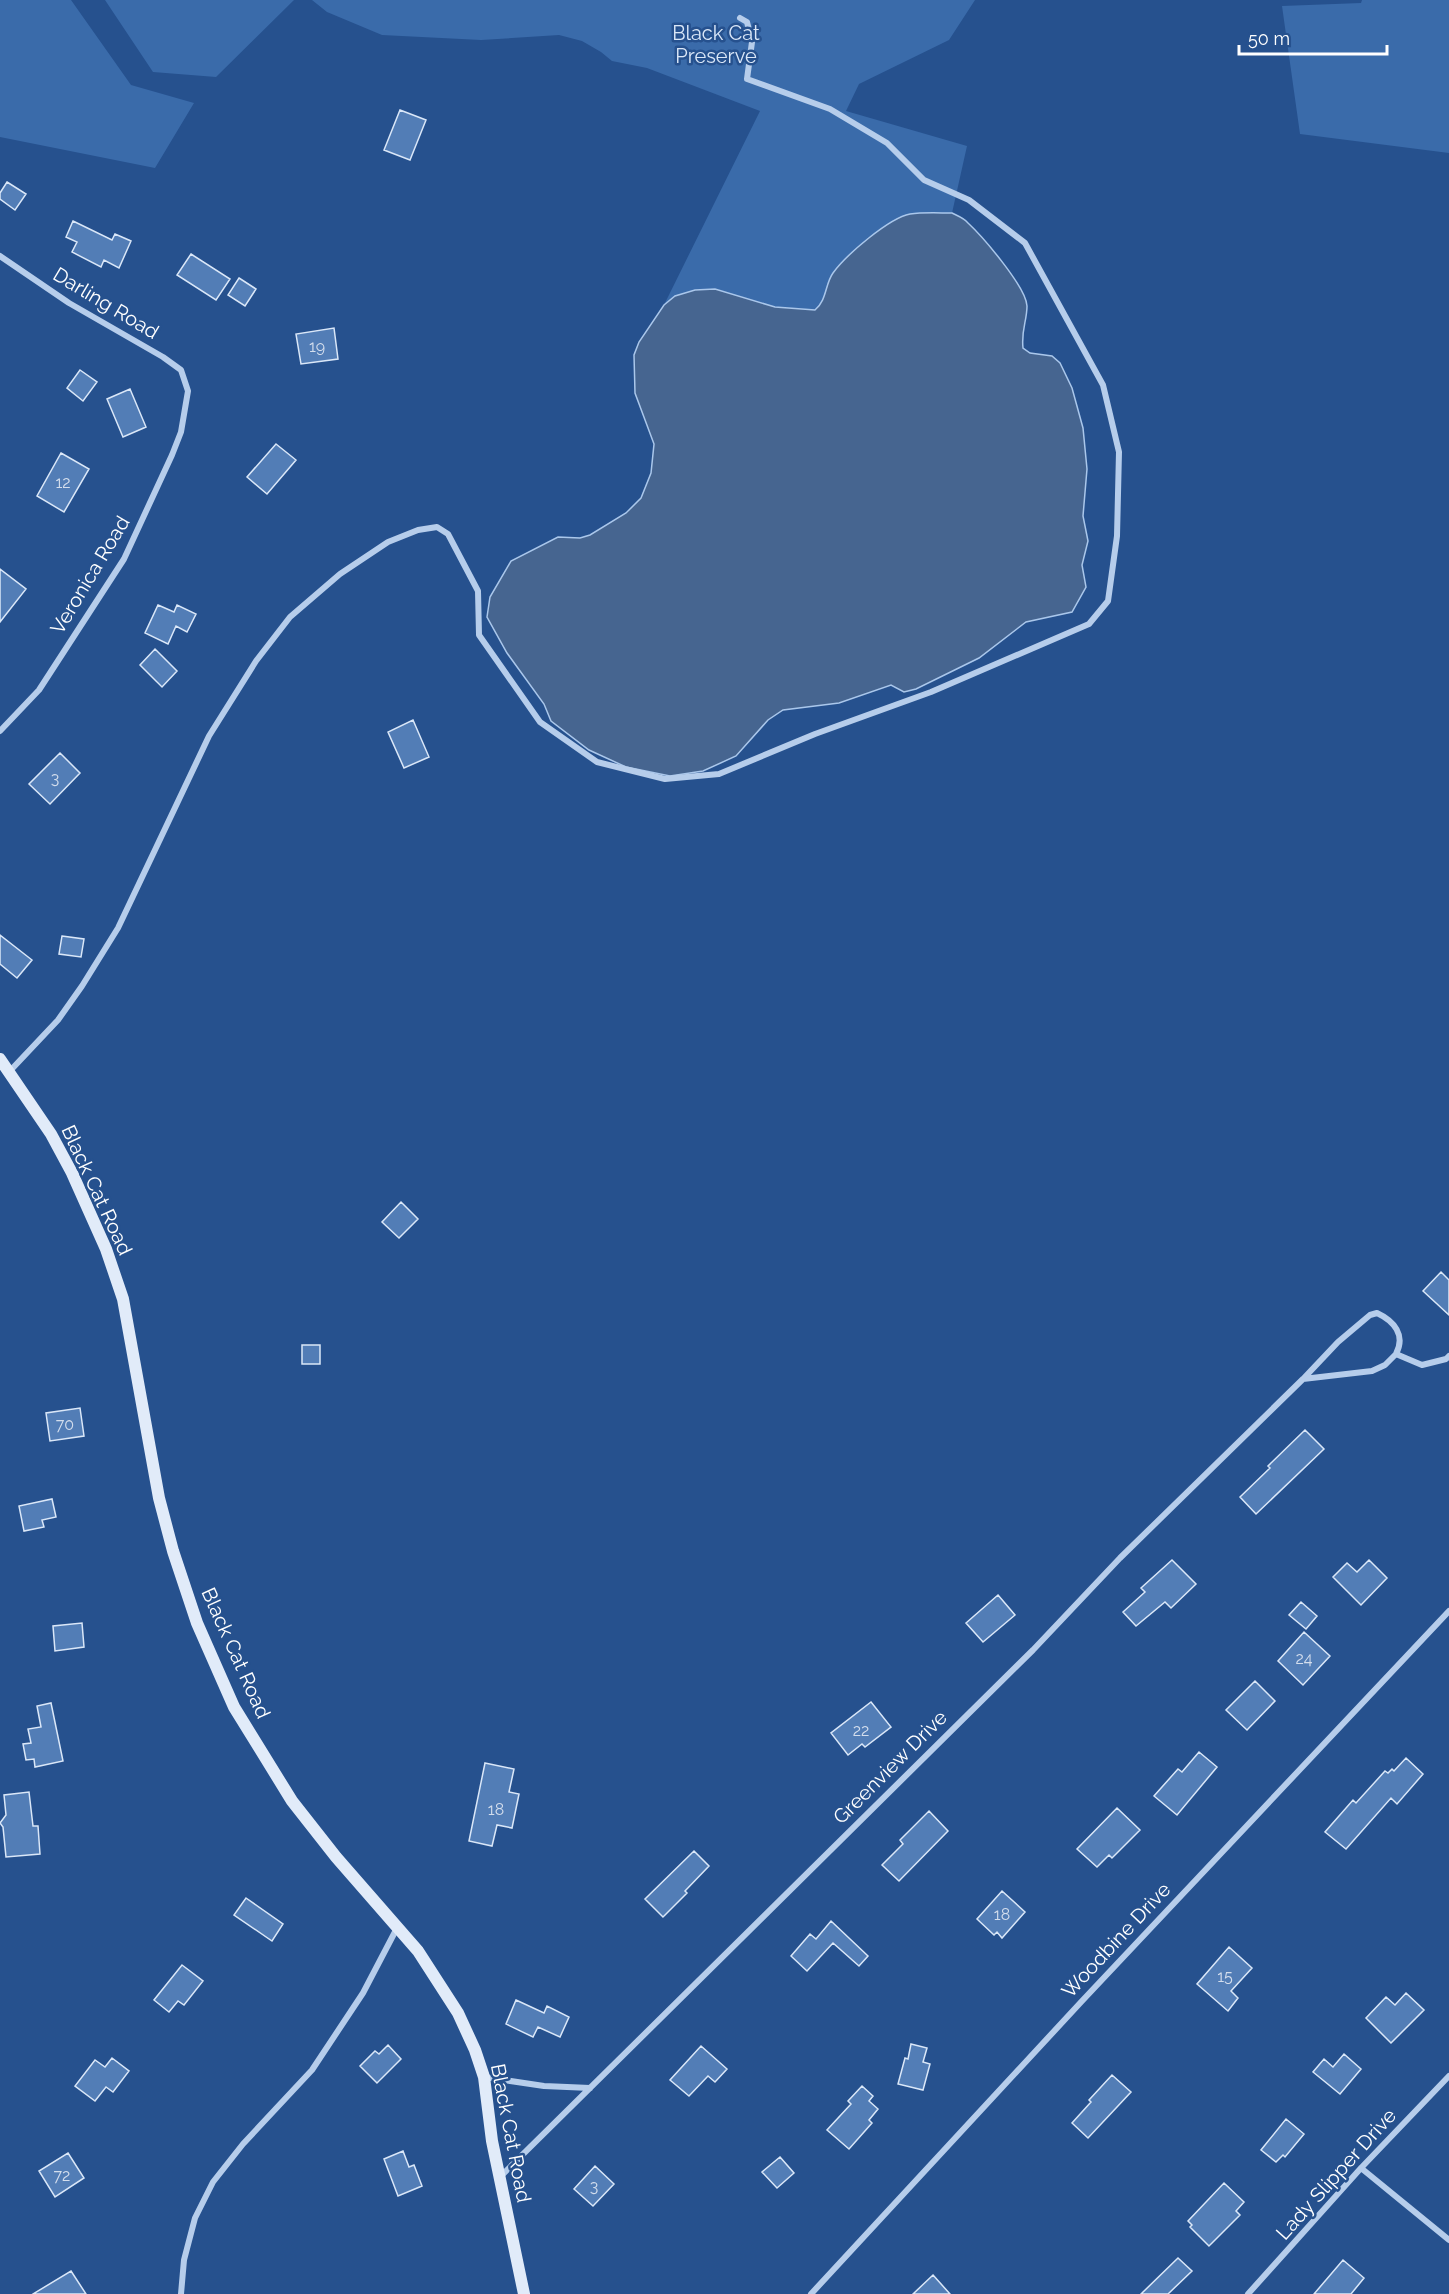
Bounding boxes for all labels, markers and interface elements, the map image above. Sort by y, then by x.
scale bar [1239,18,1388,56]
park label: Black Cat Preserve [672,21,760,68]
text: 50 m [1248,28,1290,49]
street label: Darling Road [49,262,163,344]
house number: 19 [309,337,325,356]
house number: 12 [55,473,71,492]
street label: Veronica Road [45,512,135,638]
house number: 3 [51,769,59,788]
street label: Black Cat Road [56,1121,138,1259]
house number: 70 [56,1415,74,1434]
street label: Black Cat Road [196,1584,276,1722]
house number: 24 [1295,1649,1313,1668]
street label: Greenview Drive [828,1705,952,1829]
house number: 22 [853,1721,869,1740]
house number: 18 [488,1800,504,1819]
street label: Woodbine Drive [1057,1877,1176,2003]
house number: 18 [994,1905,1010,1924]
house number: 15 [1217,1967,1233,1986]
street label: Black Cat Road [486,2062,536,2204]
street label: Lady Slipper Drive [1271,2103,1401,2245]
house number: 72 [54,2166,70,2185]
house number: 3 [590,2177,598,2196]

